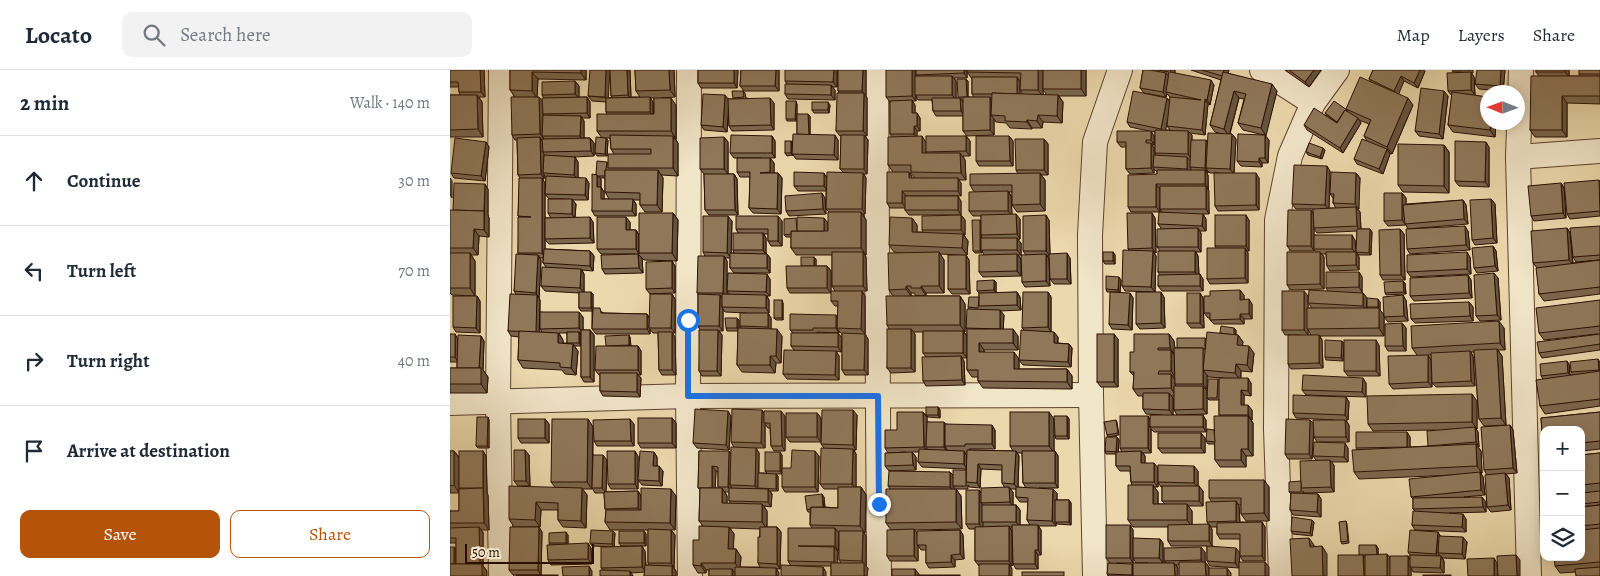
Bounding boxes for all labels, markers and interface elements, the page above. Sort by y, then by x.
search box [122,12,472,57]
text: Locato [25,19,92,51]
icon: search [140,21,168,49]
text: Search here [180,22,271,48]
text: Map [1397,23,1430,47]
text: Layers [1458,23,1505,47]
text: Share [1533,23,1575,47]
north arrow [1480,85,1525,130]
text: 2 min [20,89,69,117]
text: Walk · 140 m [350,92,430,114]
icon: ahead [20,167,48,195]
text: Continue [67,168,141,194]
text: 30 m [398,170,430,192]
icon: left [20,257,48,285]
text: Turn left [67,258,136,284]
text: 70 m [398,260,430,282]
route start [677,309,700,332]
icon: right [20,347,48,375]
text: Turn right [67,348,149,374]
text: 40 m [398,350,430,372]
map controls [1540,426,1585,561]
button: + [1540,426,1585,471]
icon: arrive [20,437,48,465]
text: Arrive at destination [67,438,230,464]
button: − [1540,471,1585,516]
route end [868,493,891,516]
button: Save [20,510,220,558]
button: Share [230,510,430,558]
button: layers [1540,516,1585,561]
scale bar [465,541,594,564]
text: 50 m [472,543,500,562]

